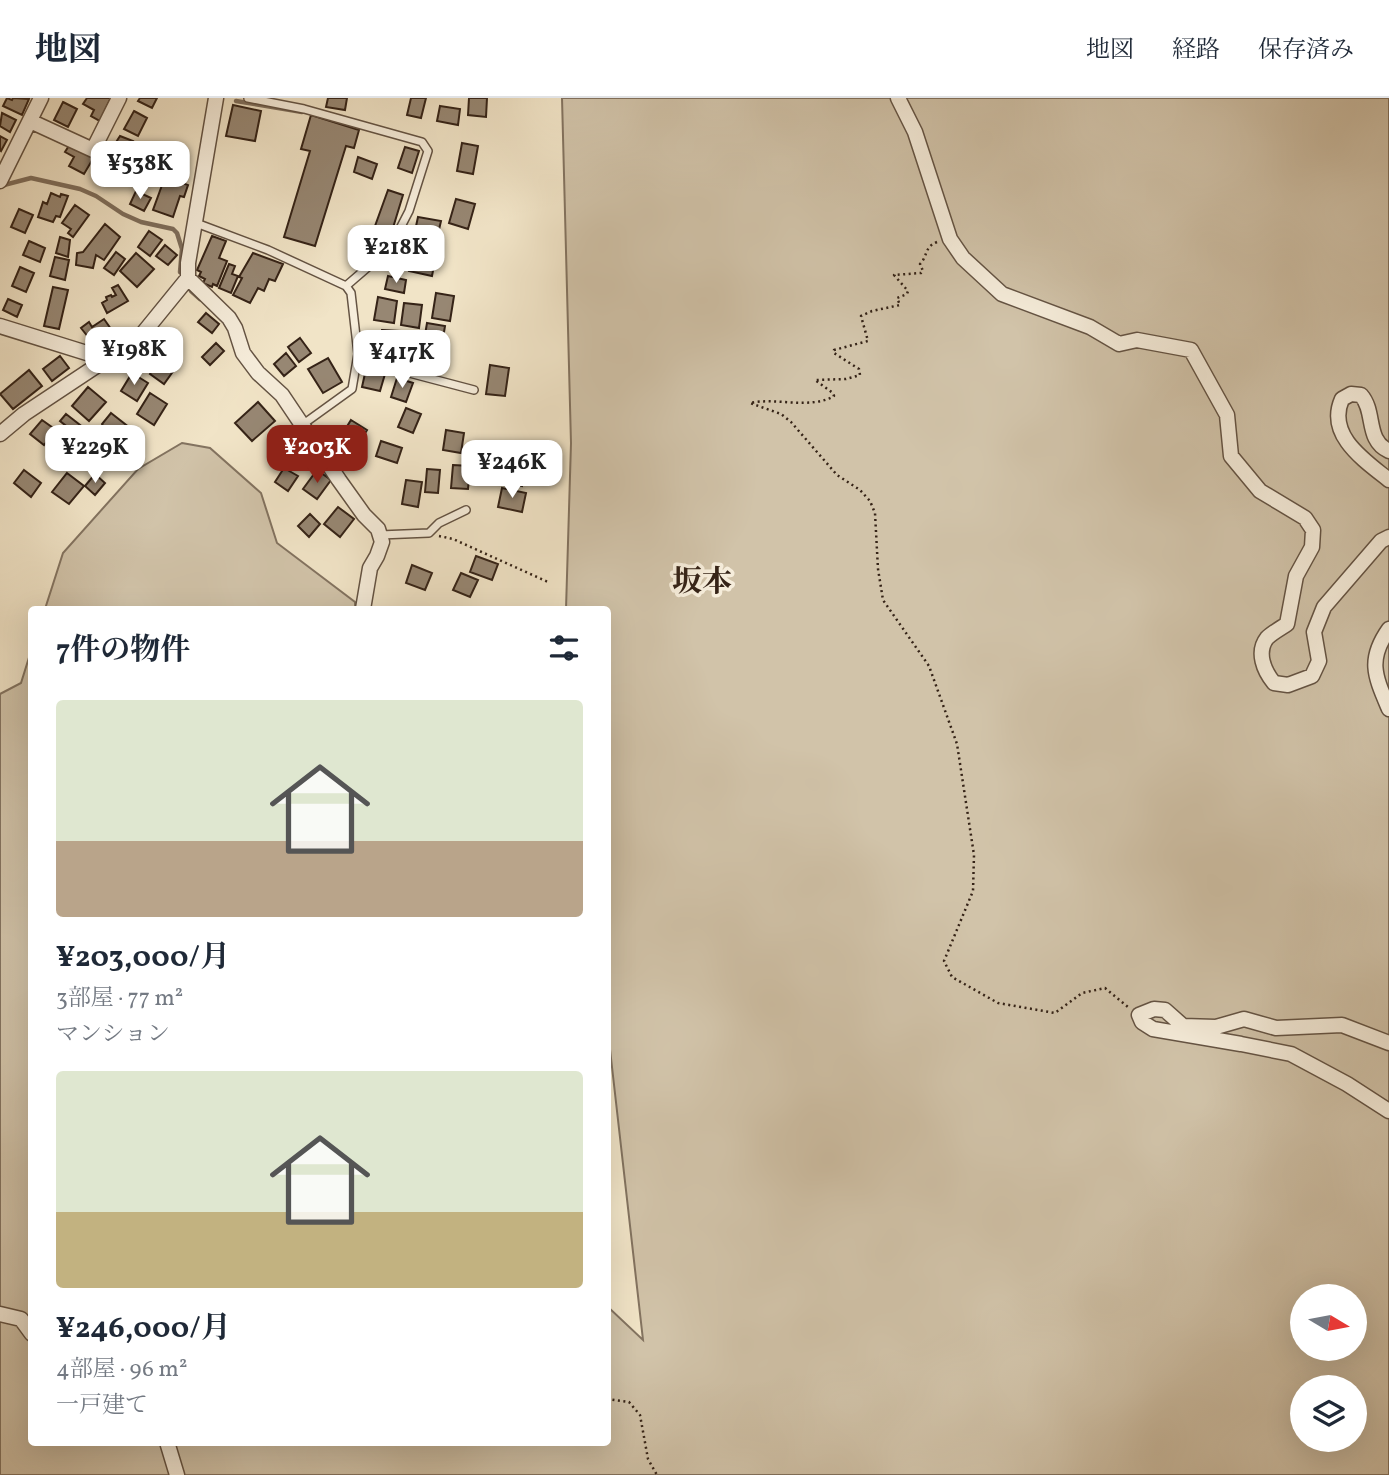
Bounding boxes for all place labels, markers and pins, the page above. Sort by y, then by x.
pin: ¥538K [91,141,189,201]
pin: ¥218K [347,226,445,285]
pin: ¥198K [85,328,183,387]
pin: ¥417K [353,330,451,390]
pin: ¥229K [46,426,144,485]
pin: ¥203K [268,426,366,485]
pin: ¥246K [463,440,561,500]

